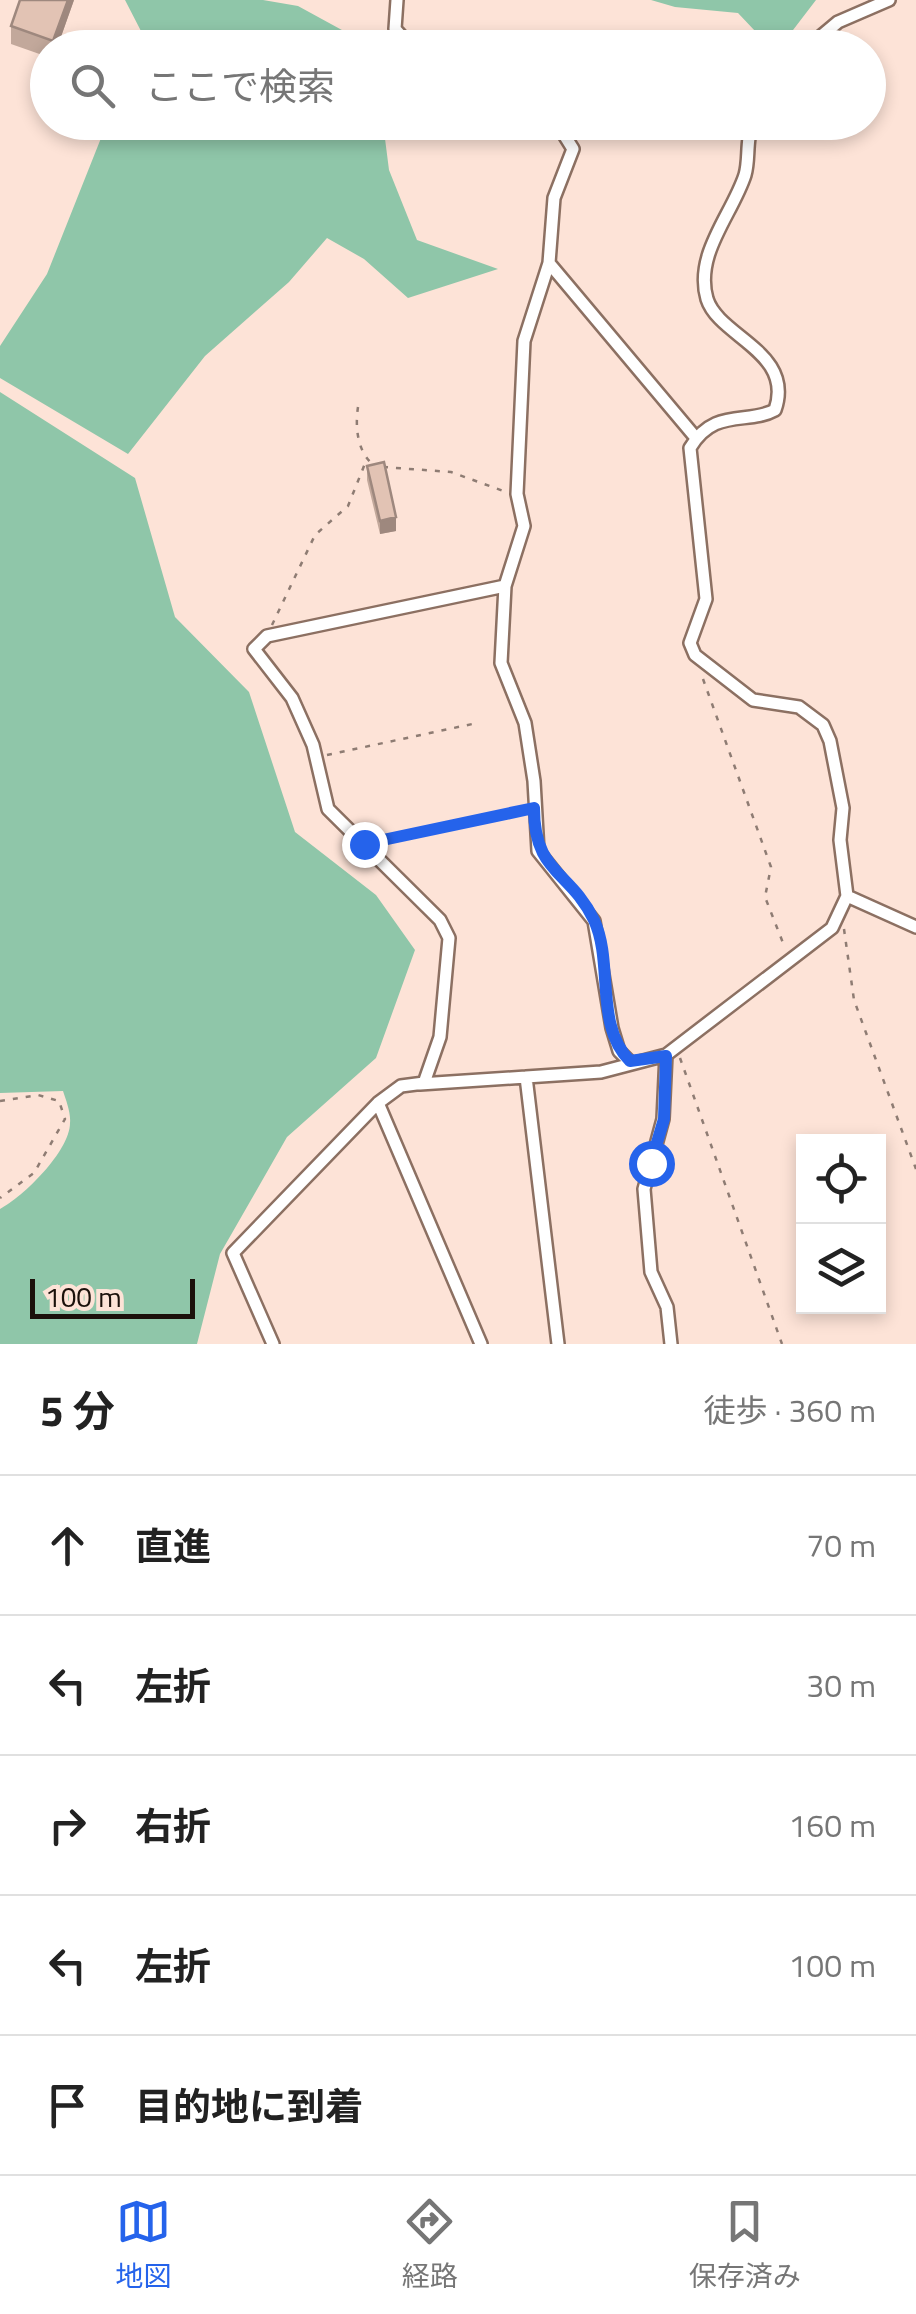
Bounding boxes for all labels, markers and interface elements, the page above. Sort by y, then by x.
search box [30,30,886,140]
text: ここで検索 [145,57,335,115]
icon: search [65,58,120,113]
route end [342,822,388,868]
map controls [796,1134,886,1314]
button: locate [796,1134,886,1224]
route start [629,1141,675,1187]
button: layers [796,1224,886,1314]
scale bar [30,1274,195,1318]
text: 100 m [45,1275,122,1318]
text: 5 分 [40,1378,115,1442]
text: 徒歩 · 360 m [703,1386,876,1434]
text: 直進 [135,1517,211,1575]
icon: ahead [40,1518,95,1573]
text: 70 m [806,1521,876,1569]
text: 左折 [135,1657,211,1715]
icon: left [40,1658,95,1713]
text: 30 m [806,1661,876,1709]
text: 右折 [135,1797,211,1855]
icon: right [40,1798,95,1853]
text: 160 m [788,1801,876,1849]
text: 左折 [135,1937,211,1995]
icon: left [40,1938,95,1993]
text: 100 m [788,1941,876,1989]
text: 目的地に到着 [135,2077,363,2135]
icon: arrive [40,2078,95,2133]
tab: 地図 [115,2194,171,2297]
tab: 経路 [402,2194,458,2297]
tab: 保存済み [689,2194,801,2297]

